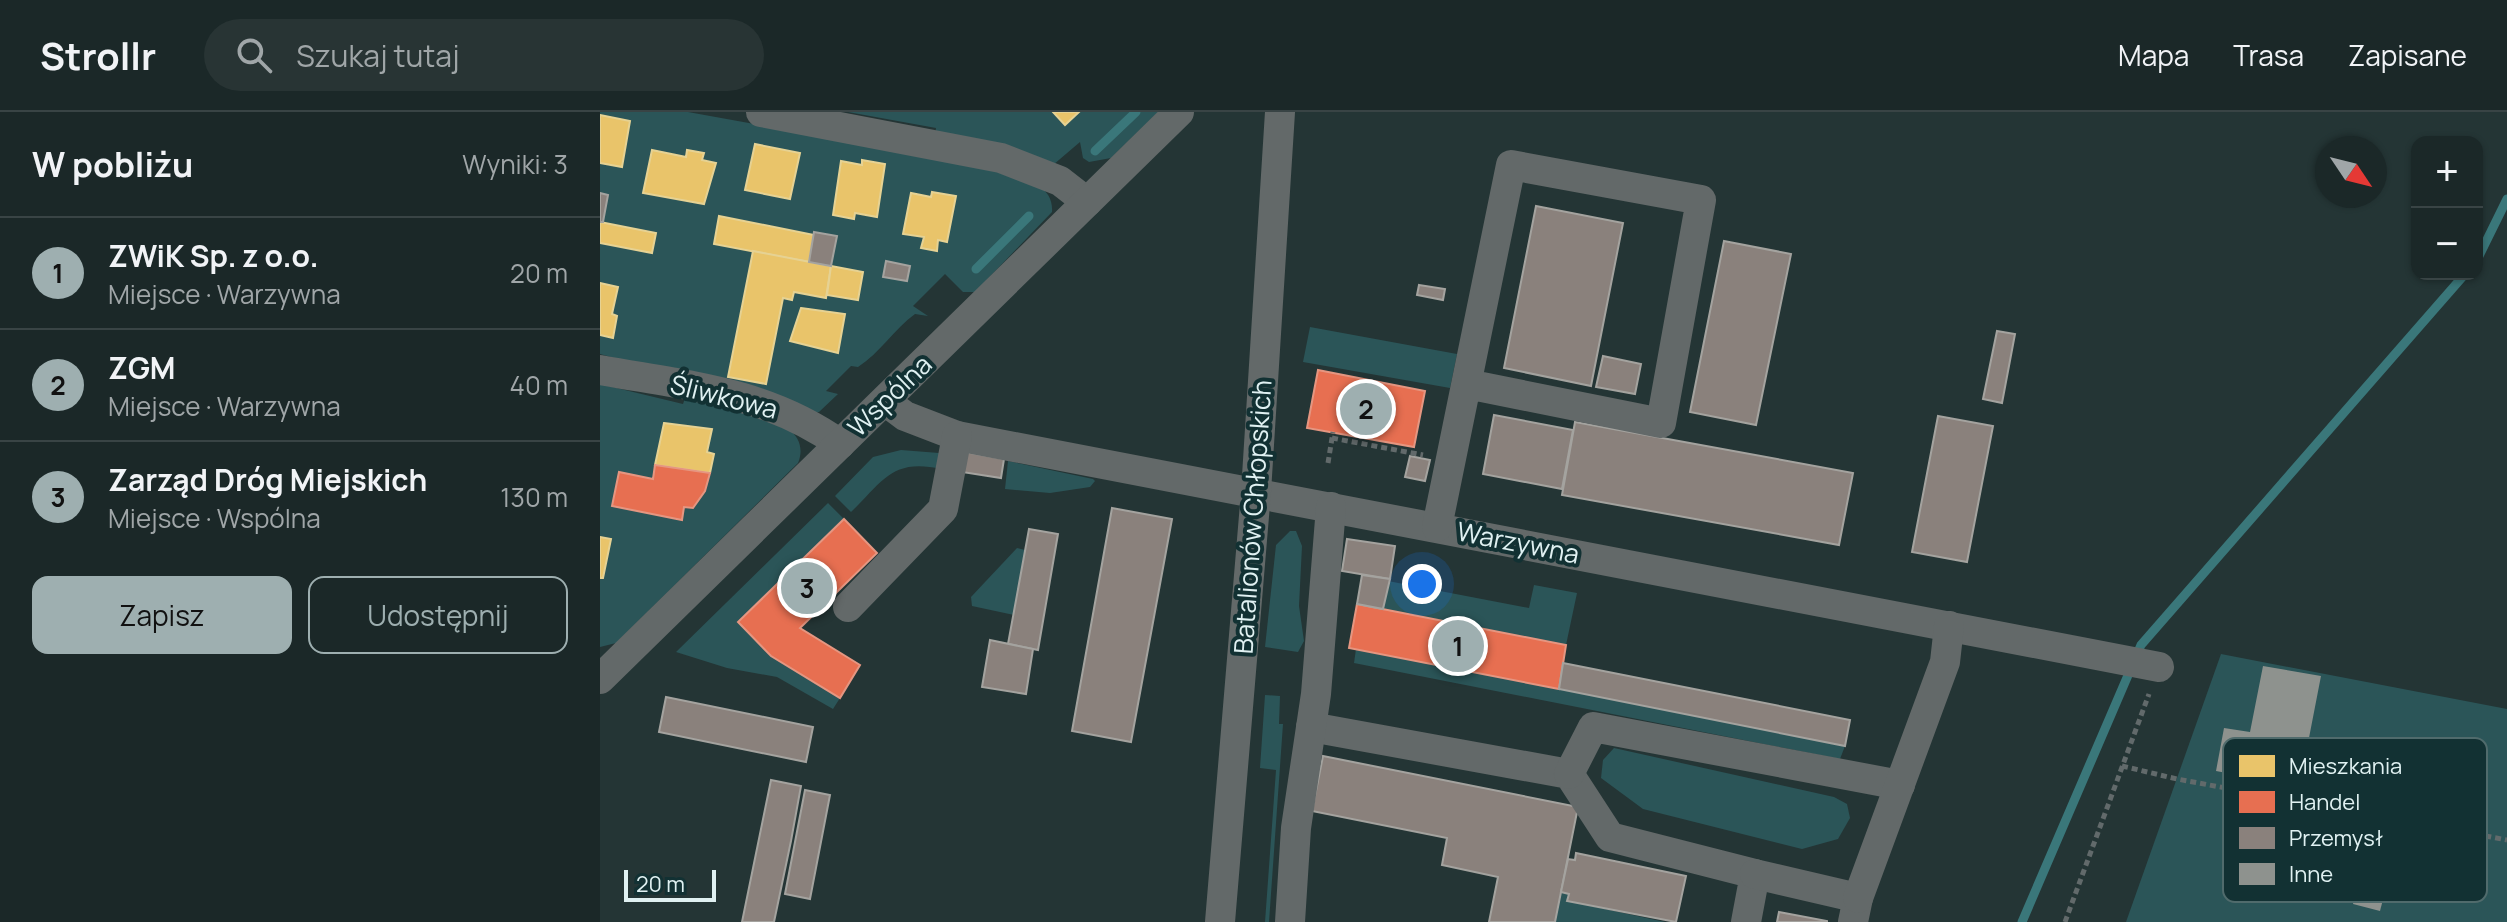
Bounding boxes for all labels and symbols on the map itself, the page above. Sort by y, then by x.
north arrow [2315,136,2387,208]
street label: Wspólna [839,346,939,444]
street label: Śliwkowa [667,365,782,427]
street label: Batalionów Chłopskich [1224,379,1280,655]
pin: 2 [1340,379,1392,439]
street label: Warzywna [1454,513,1582,572]
pin: 3 [781,558,833,618]
your location [1402,564,1442,604]
pin: 1 [1432,616,1484,676]
legend [2223,738,2487,902]
text: Mieszkania [2289,751,2402,781]
text: Handel [2289,787,2360,817]
text: Przemysł [2289,823,2383,853]
text: Inne [2289,859,2333,889]
scale bar [624,866,716,902]

